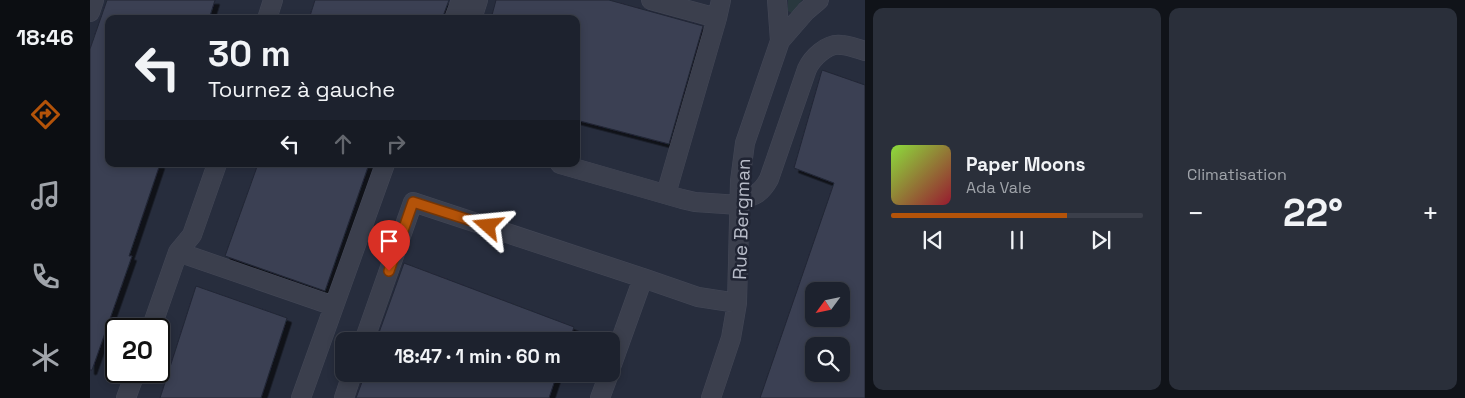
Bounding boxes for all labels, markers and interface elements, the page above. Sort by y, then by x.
text: 18:46 [16,23,74,51]
text: 30 m [208,32,291,76]
icon: left [125,35,190,100]
text: Tournez à gauche [208,75,395,103]
icon: directions [28,97,63,132]
icon: left [276,130,304,158]
icon: ahead [329,130,357,158]
icon: right [382,130,410,158]
text: Paper Moons [966,152,1085,177]
street label: Rue Bergman [727,158,756,280]
text: Climatisation [1187,164,1287,185]
text: Ada Vale [966,177,1031,198]
icon: music [28,178,63,213]
text: 22° [1283,189,1343,237]
text: − [1187,195,1204,231]
text: + [1422,195,1439,231]
position arrow [461,199,513,251]
pin [368,220,410,271]
icon: previous [919,226,947,254]
icon: pause [1003,226,1031,254]
icon: next [1087,226,1115,254]
icon: arrive [375,227,403,255]
icon: phone [28,259,63,294]
north arrow [805,282,850,328]
map controls [805,282,850,382]
speed limit sign: 20 [105,318,170,383]
button: search [805,337,850,382]
icon: climate [28,340,63,375]
text: 18:47 · 1 min · 60 m [394,344,561,369]

